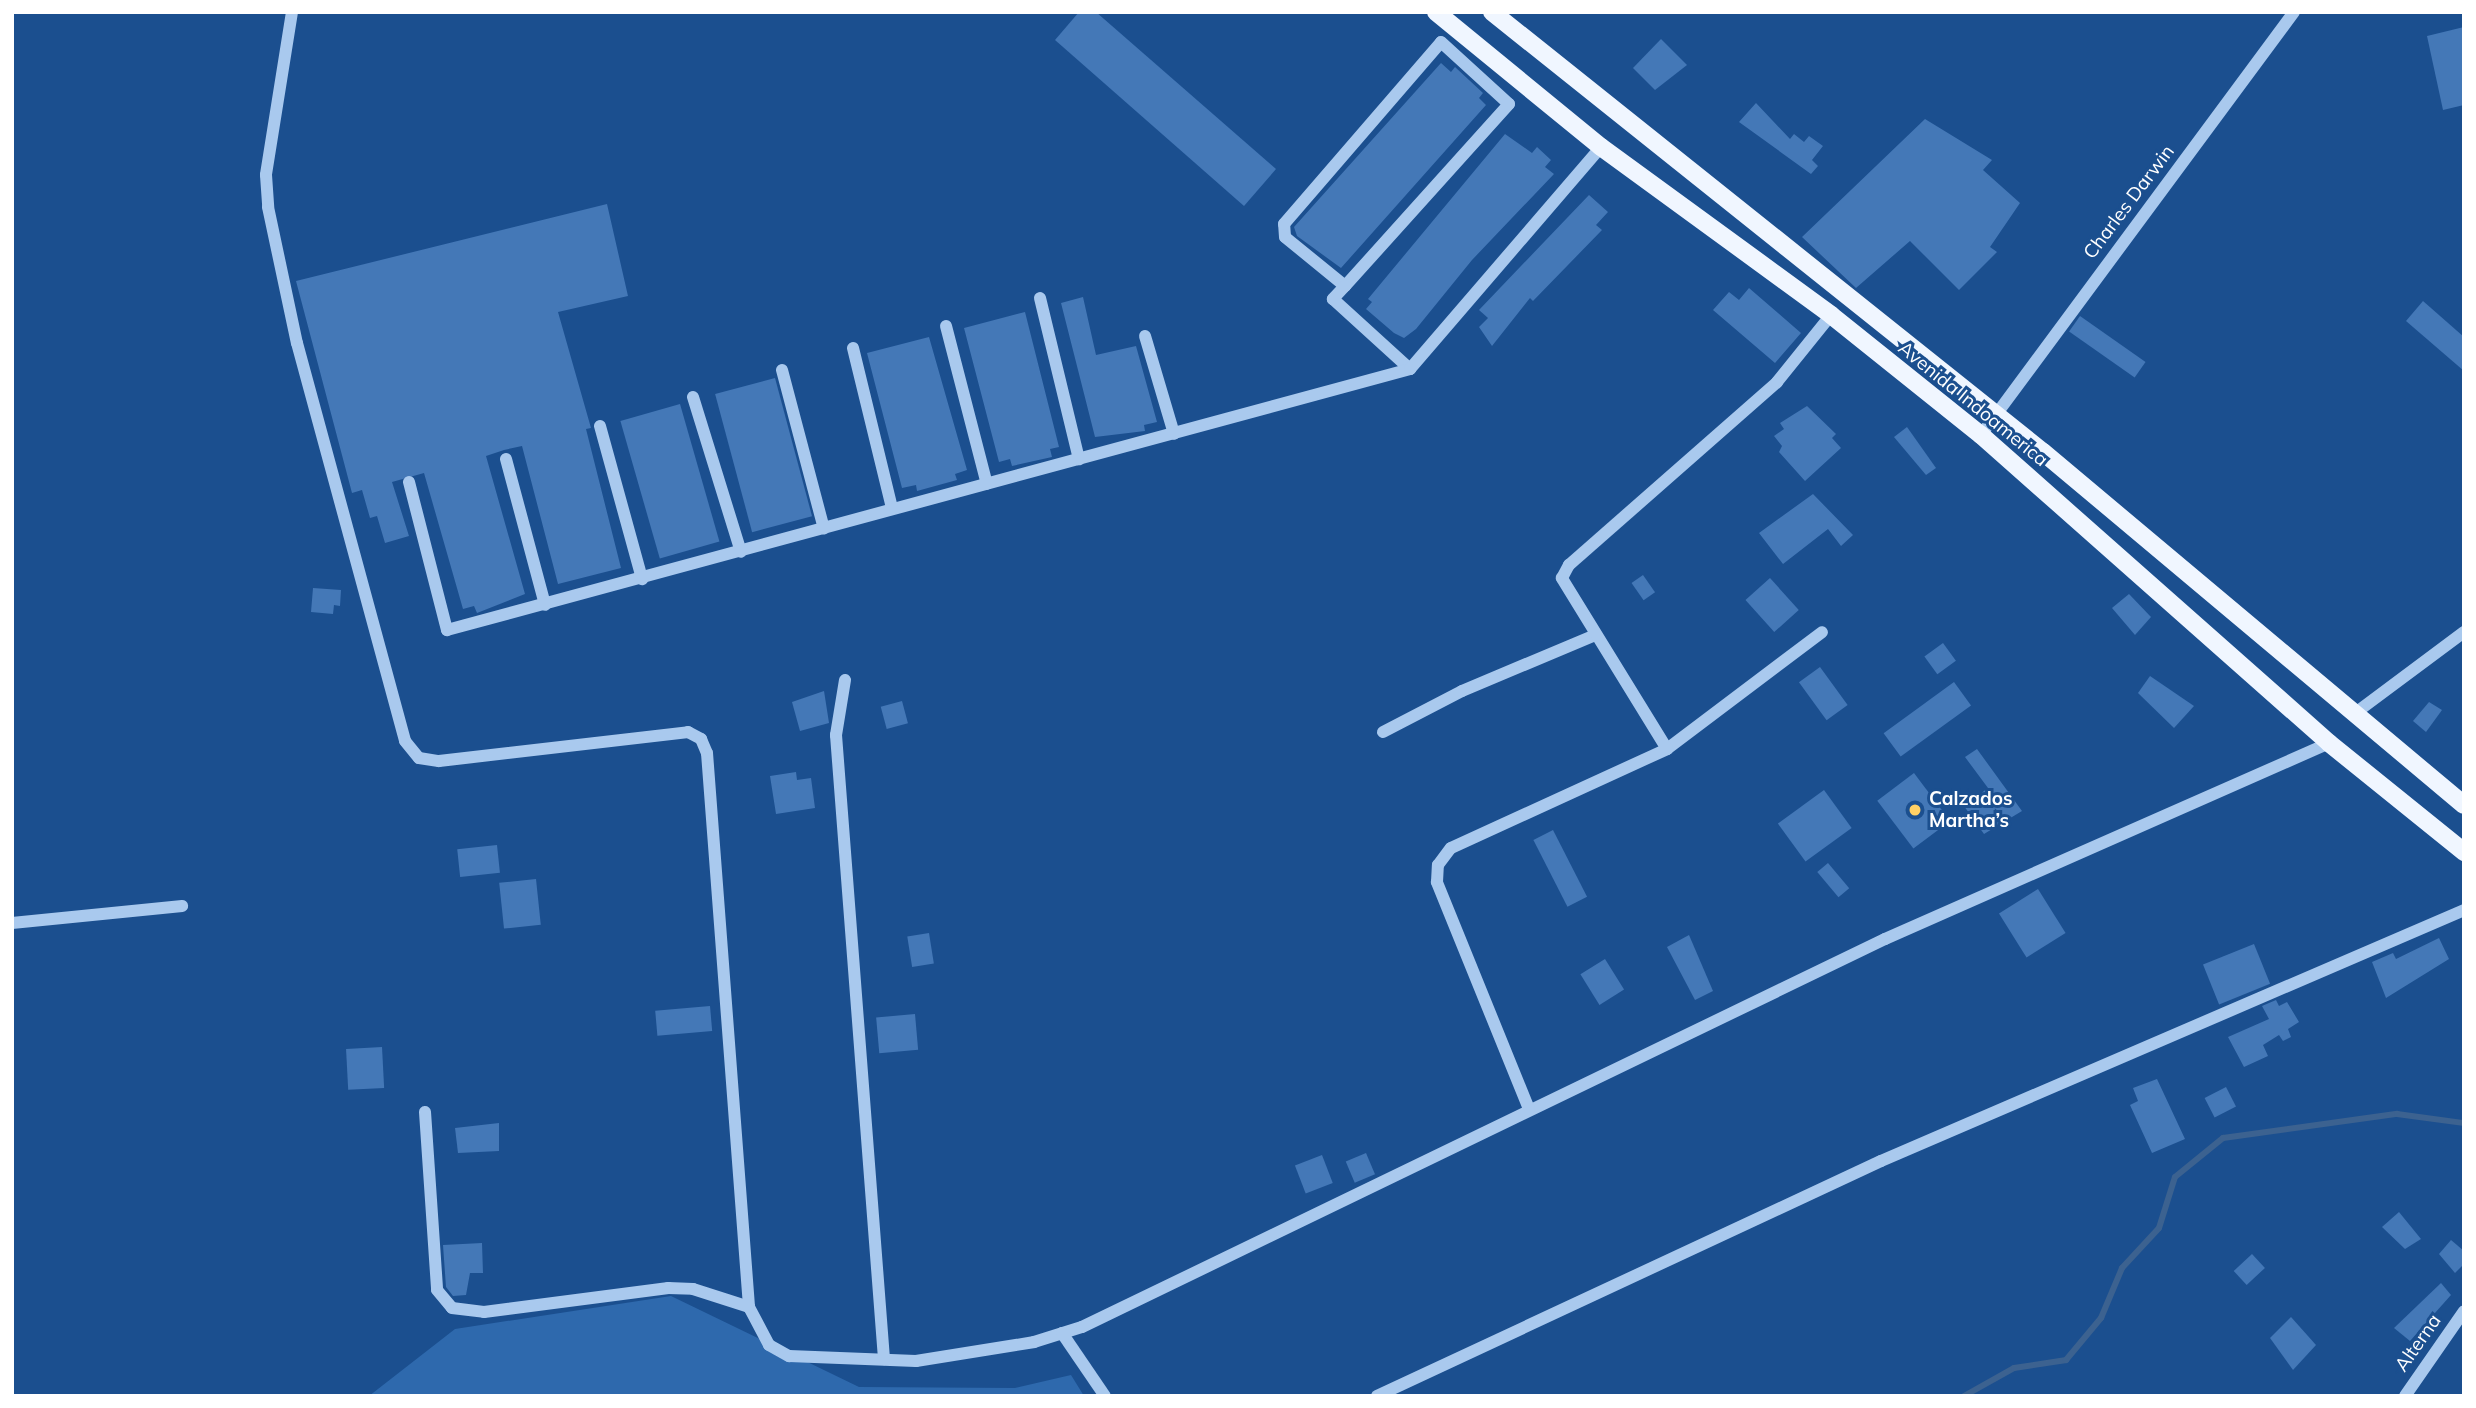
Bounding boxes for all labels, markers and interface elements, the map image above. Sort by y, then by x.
street label: Charles Darwin [2079,140,2179,264]
street label: Avenida Indoamerica [1894,337,2052,471]
place label: Calzados Martha’s [1929,788,2013,832]
marker: Calzados Martha’s [1907,802,1923,818]
street label: Alterna [2390,1310,2446,1376]

